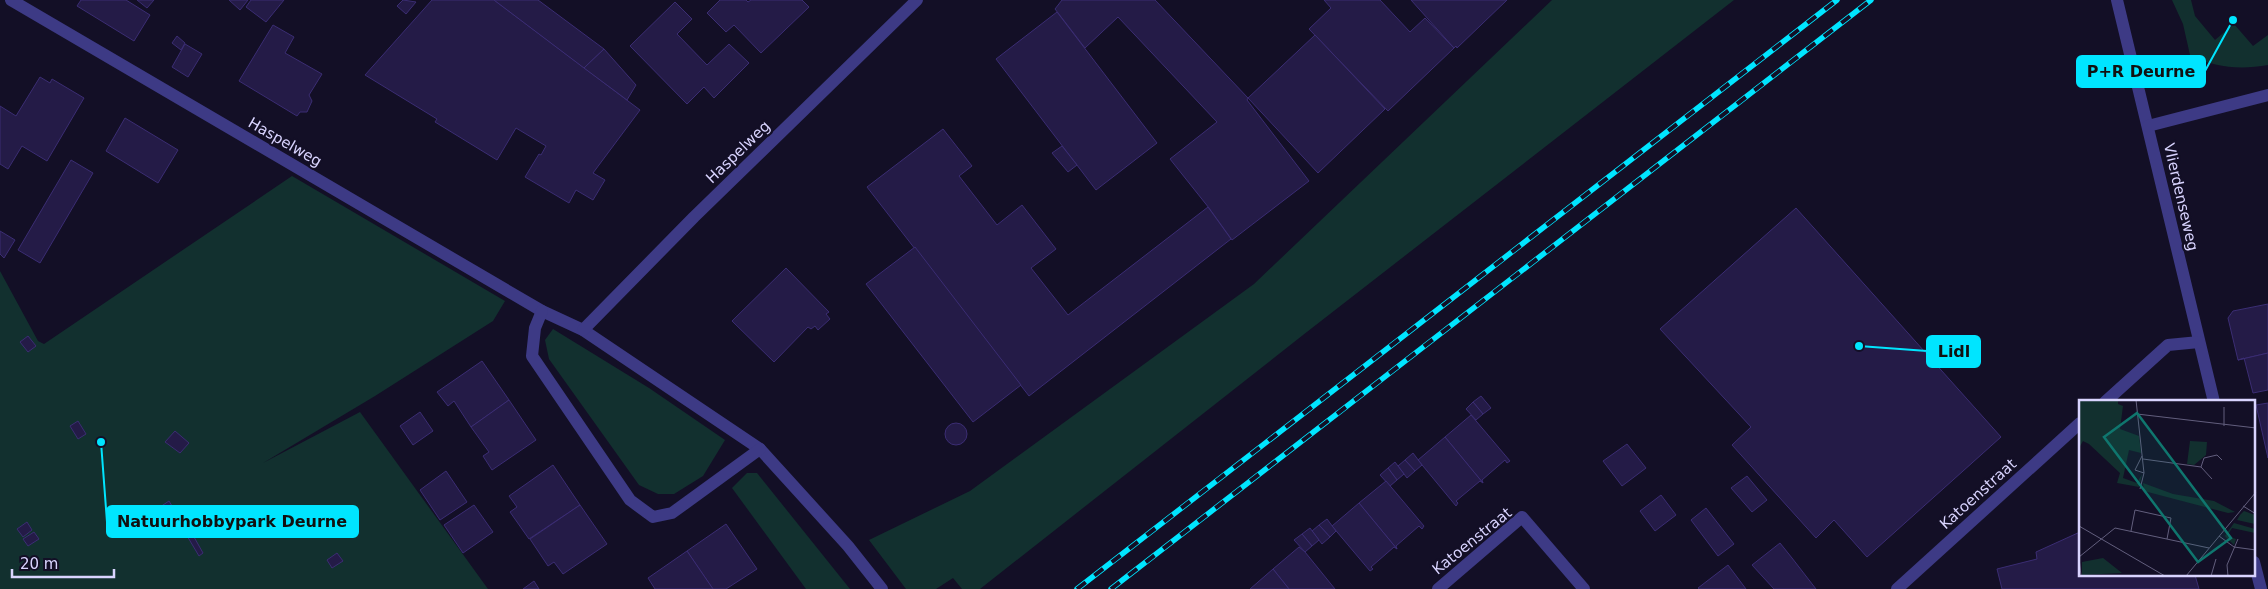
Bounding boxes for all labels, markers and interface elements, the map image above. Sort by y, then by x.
callout: P+R Deurne [2077,56,2205,87]
text: P+R Deurne [2087,62,2195,81]
street label: Haspelweg [245,114,325,170]
street label: Haspelweg [702,117,774,187]
street label: Vlierdenseweg [2160,141,2202,253]
callout: Lidl [1927,336,1980,367]
text: Lidl [1938,342,1970,361]
inset map [2079,400,2256,576]
street label: Katoenstraat [1936,455,2020,533]
street label: Katoenstraat [1429,504,1515,578]
callout: Natuurhobbypark Deurne [107,506,358,537]
text: Natuurhobbypark Deurne [117,512,347,531]
scale bar [12,546,115,578]
text: 20 m [20,555,58,573]

